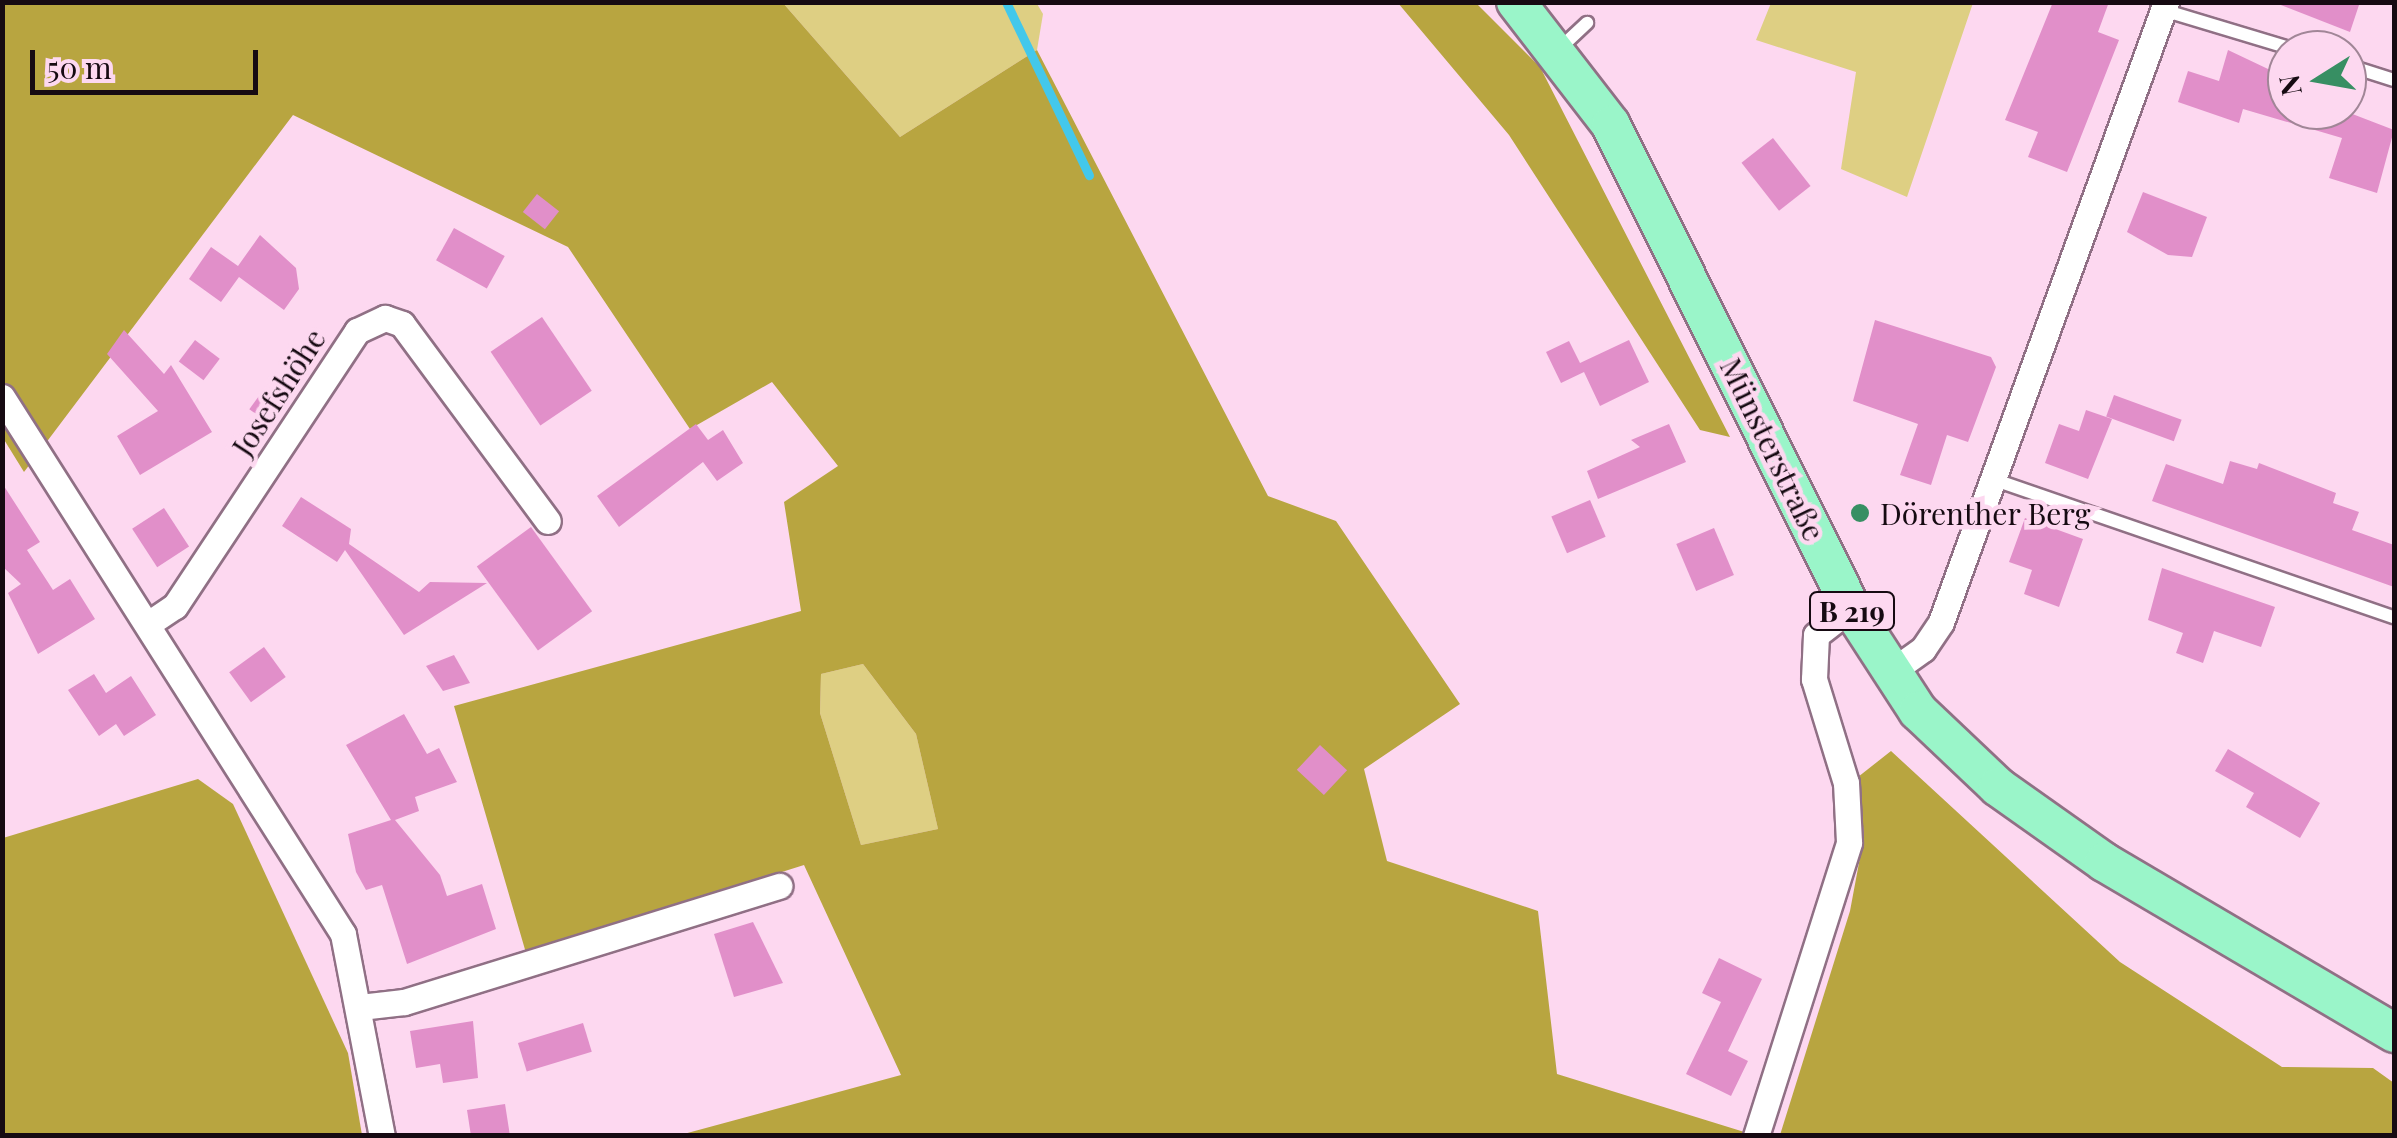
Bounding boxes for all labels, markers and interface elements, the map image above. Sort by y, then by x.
scale bar [35,30,262,92]
north arrow [2267,30,2367,130]
text: 50 m [47,47,112,87]
text: N [2269,72,2309,99]
street label: Josefshöhe [224,322,332,462]
street label: Münsterstraße [1713,352,1833,546]
place label: Dörenther Berg [1880,495,2091,531]
marker: Dörenther Berg [1849,502,1871,524]
road number: B 219 [1807,588,1897,634]

